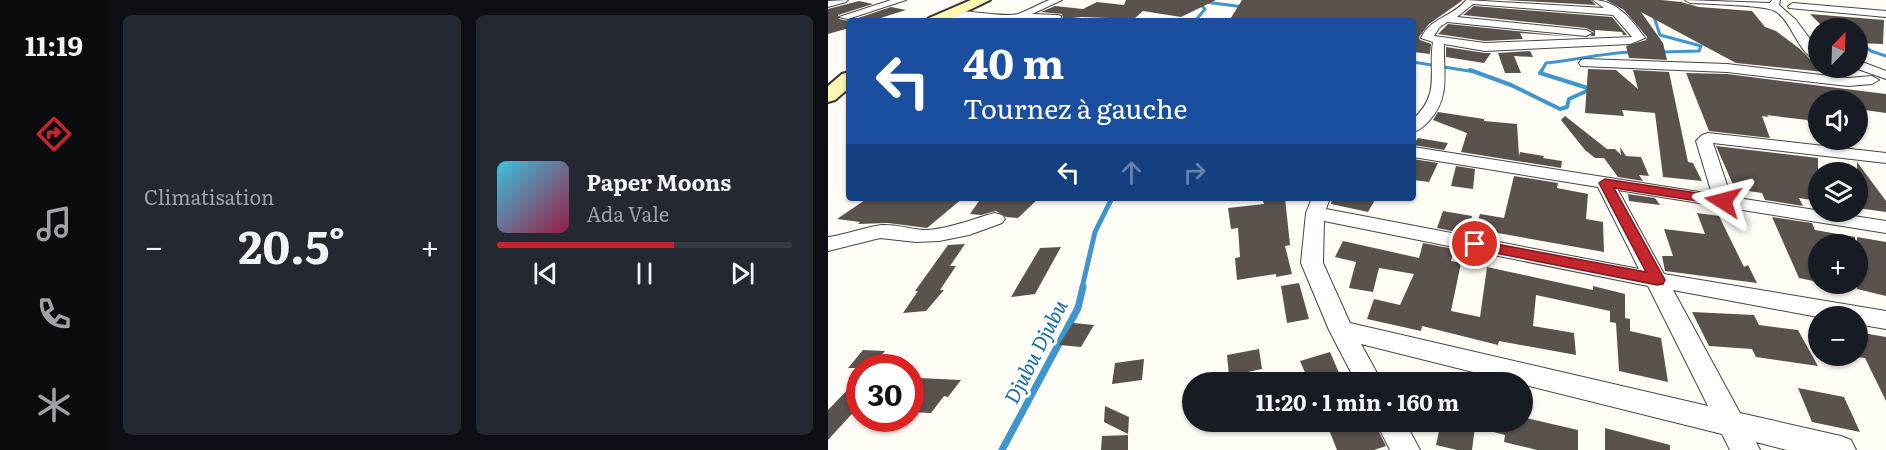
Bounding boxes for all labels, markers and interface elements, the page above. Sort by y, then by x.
north arrow [1808,18,1868,78]
map controls [1808,18,1868,366]
text: 11:19 [25,24,83,64]
text: 40 m [963,30,1064,92]
icon: left [864,42,942,120]
text: Tournez à gauche [963,87,1187,127]
button: sound [1808,90,1868,150]
icon: directions [33,113,75,155]
icon: left [1052,156,1085,189]
icon: ahead [1115,156,1148,189]
icon: right [1178,156,1211,189]
button: layers [1808,162,1868,222]
text: Paper Moons [587,165,731,198]
position arrow [1691,169,1755,233]
text: Climatisation [144,181,274,211]
text: Ada Vale [587,198,669,228]
icon: music [33,203,75,245]
text: 20.5° [238,211,345,278]
pin [1449,218,1500,269]
text: − [144,220,163,269]
text: + [420,220,439,269]
icon: arrive [1458,227,1491,260]
button: + [1808,234,1868,294]
icon: previous [529,257,562,290]
icon: pause [628,257,661,290]
icon: next [726,257,759,290]
icon: phone [33,293,75,335]
water label: Djubu Djubu [995,294,1073,408]
button: − [1808,306,1868,366]
speed limit sign: 30 [846,354,924,432]
icon: climate [33,384,75,426]
text: 11:20 · 1 min · 160 m [1256,385,1459,418]

